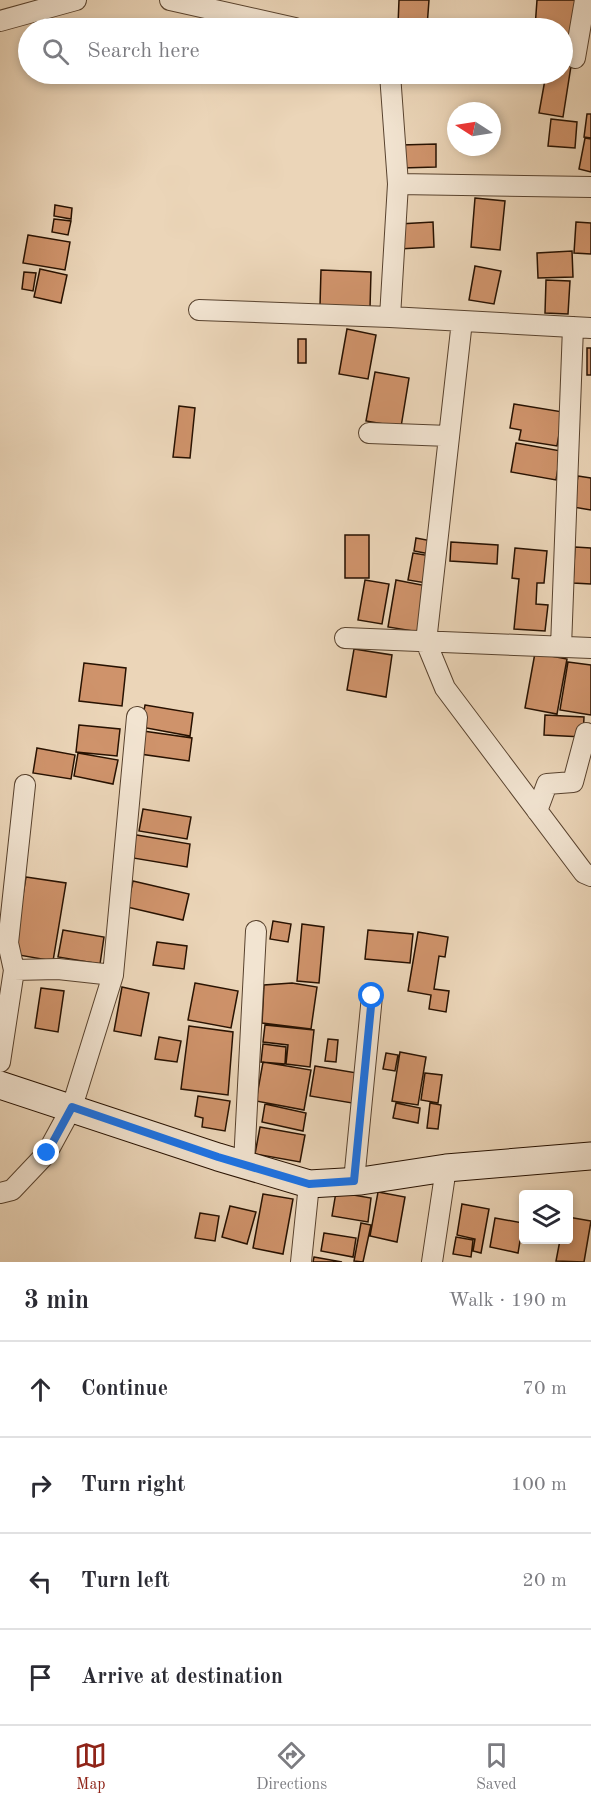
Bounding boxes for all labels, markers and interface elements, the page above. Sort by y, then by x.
search box [18,18,573,84]
icon: search [39,35,72,68]
text: Search here [87,40,200,62]
north arrow [447,102,501,156]
route start [358,982,384,1008]
route end [33,1139,59,1165]
map controls [519,1190,573,1244]
button: layers [519,1190,573,1244]
text: 3 min [24,1288,89,1314]
text: Walk · 190 m [448,1291,567,1311]
icon: ahead [24,1373,57,1406]
text: Continue [81,1378,168,1400]
text: 70 m [522,1379,567,1399]
icon: right [24,1469,57,1502]
text: Turn right [81,1474,185,1496]
text: 100 m [511,1475,567,1495]
icon: left [24,1565,57,1598]
text: Turn left [81,1570,170,1592]
text: 20 m [522,1571,567,1591]
icon: arrive [24,1661,57,1694]
text: Arrive at destination [81,1666,283,1688]
tab: Map [74,1739,107,1795]
tab: Directions [256,1739,327,1795]
tab: Saved [476,1739,517,1795]

